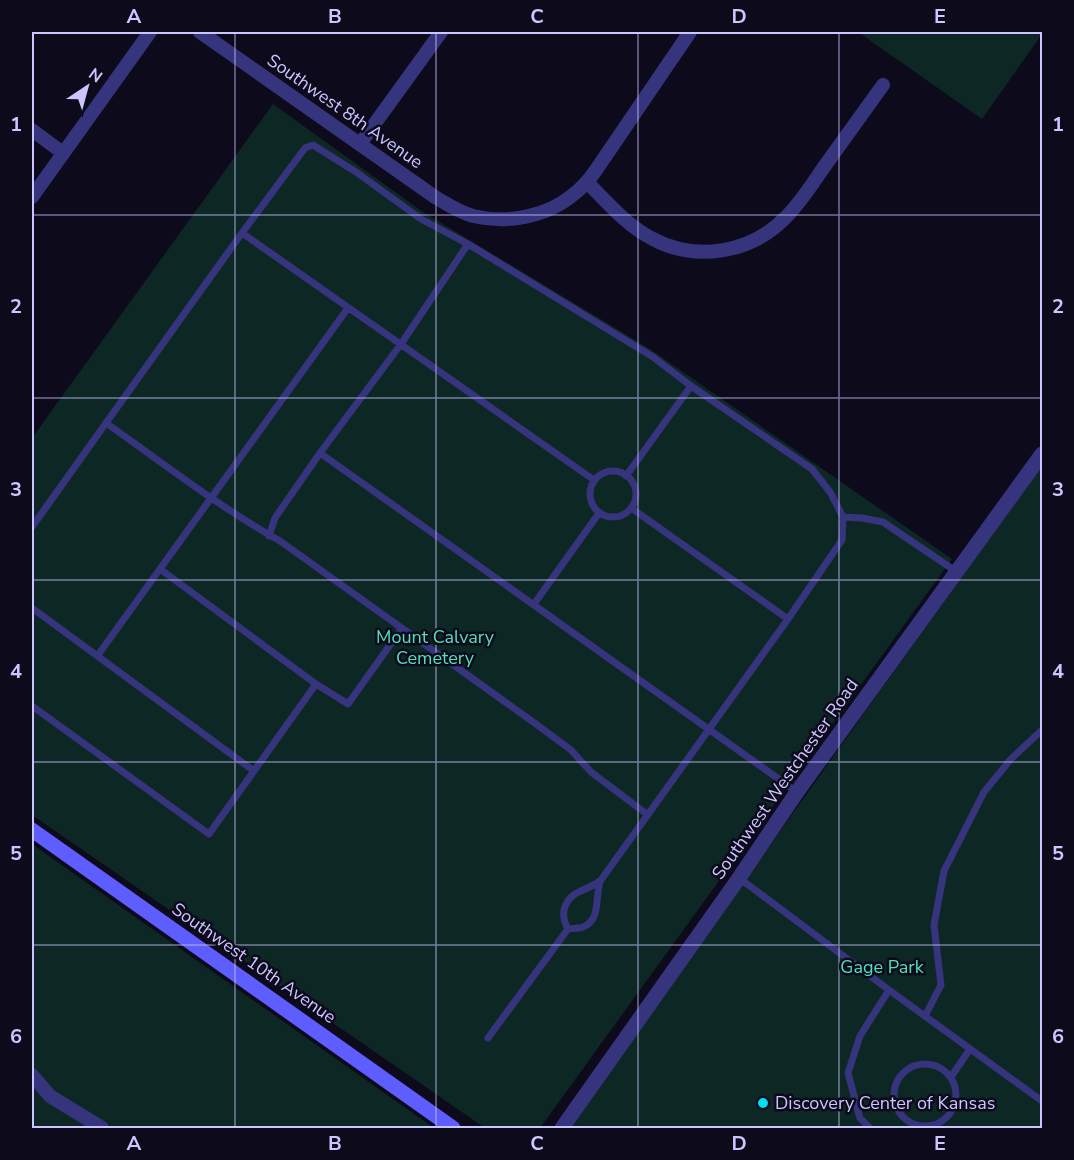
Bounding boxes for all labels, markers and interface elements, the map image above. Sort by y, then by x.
text: A [127,3,142,30]
text: B [328,3,342,30]
text: C [530,3,544,30]
text: D [731,3,747,30]
text: E [934,3,946,30]
street label: Southwest 8th Avenue [262,48,428,174]
north arrow [57,57,117,117]
text: N [84,63,107,88]
text: 1 [10,111,22,138]
text: 1 [1052,111,1064,138]
text: 2 [10,293,22,320]
text: 2 [1052,293,1064,320]
text: 3 [10,476,22,503]
text: 3 [1052,476,1064,503]
park label: Mount Calvary Cemetery [376,625,495,670]
text: 4 [10,658,22,685]
text: 4 [1052,658,1064,685]
street label: Southwest Westchester Road [706,674,864,884]
text: 5 [10,840,22,867]
text: 5 [1052,840,1064,867]
street label: Southwest 10th Avenue [167,897,341,1029]
park label: Gage Park [840,955,925,979]
text: 6 [10,1023,22,1050]
text: 6 [1052,1023,1064,1050]
place label: Discovery Center of Kansas [775,1091,995,1115]
marker: Discovery Center of Kansas [756,1096,770,1110]
text: A [127,1130,142,1157]
text: B [328,1130,342,1157]
text: C [530,1130,544,1157]
text: D [731,1130,747,1157]
text: E [934,1130,946,1157]

